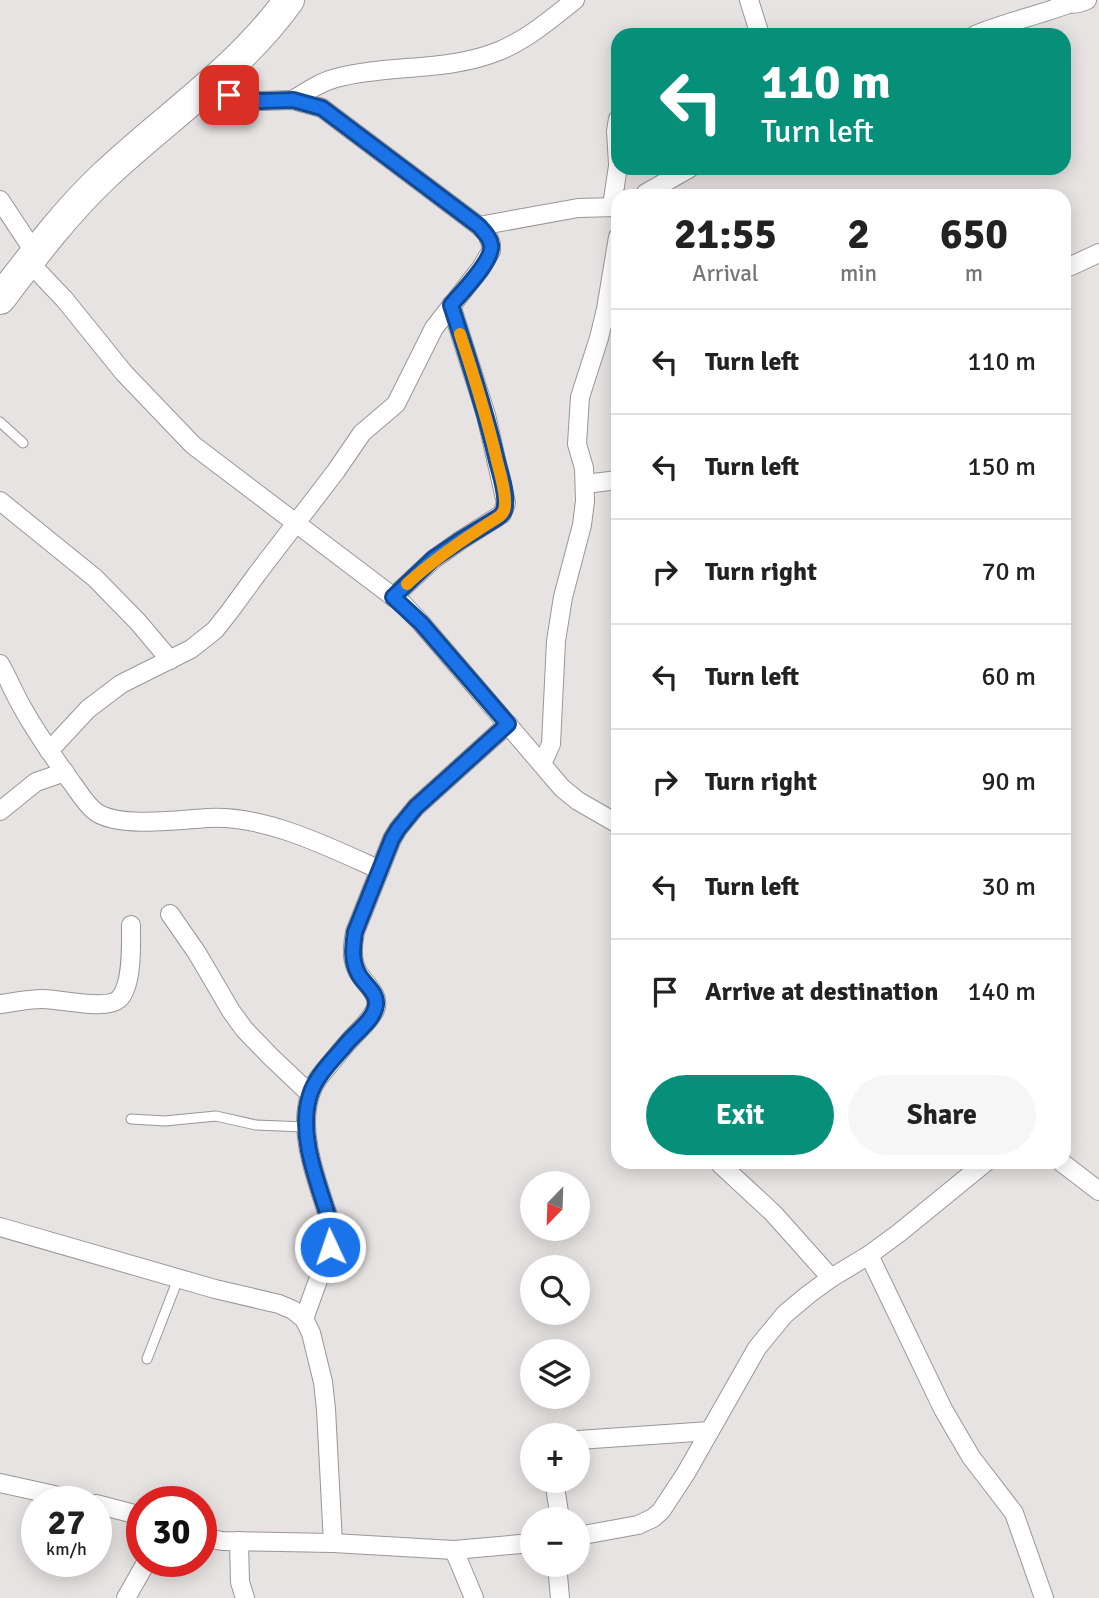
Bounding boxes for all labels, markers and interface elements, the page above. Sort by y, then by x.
text: 110 m [761,52,891,112]
icon: left [646,56,737,147]
pin [199,65,259,125]
icon: arrive [210,76,248,114]
text: Turn left [761,112,874,151]
text: 21:55 [674,209,777,260]
text: 2 [847,209,870,260]
text: 650 [940,209,1008,260]
text: Arrival [692,259,759,288]
text: min [840,259,877,288]
text: m [965,259,983,288]
icon: left [646,343,684,381]
text: Turn left [705,346,799,378]
text: 110 m [967,346,1036,378]
icon: left [646,448,684,486]
text: Turn left [705,451,799,483]
text: 150 m [967,451,1036,483]
icon: right [646,553,684,591]
text: Turn right [705,556,817,588]
text: 70 m [981,556,1036,588]
icon: left [646,658,684,696]
text: Turn left [705,661,799,693]
text: 60 m [981,661,1036,693]
icon: right [646,763,684,801]
text: Turn right [705,766,817,798]
text: 90 m [981,766,1036,798]
icon: left [646,868,684,906]
text: Turn left [705,871,799,903]
text: 30 m [981,871,1036,903]
icon: arrive [646,973,684,1011]
text: Arrive at destination [705,976,938,1008]
text: 140 m [967,976,1036,1008]
button: Exit [646,1075,834,1155]
button: Share [848,1075,1036,1155]
north arrow [520,1171,590,1241]
map controls [520,1171,590,1577]
position arrow [293,1210,367,1284]
button: search [520,1255,590,1325]
button: layers [520,1339,590,1409]
button: + [520,1423,590,1493]
speed limit sign: 30 [126,1486,217,1577]
text: 27 [48,1501,85,1544]
button: − [520,1507,590,1577]
text: km/h [46,1538,87,1560]

